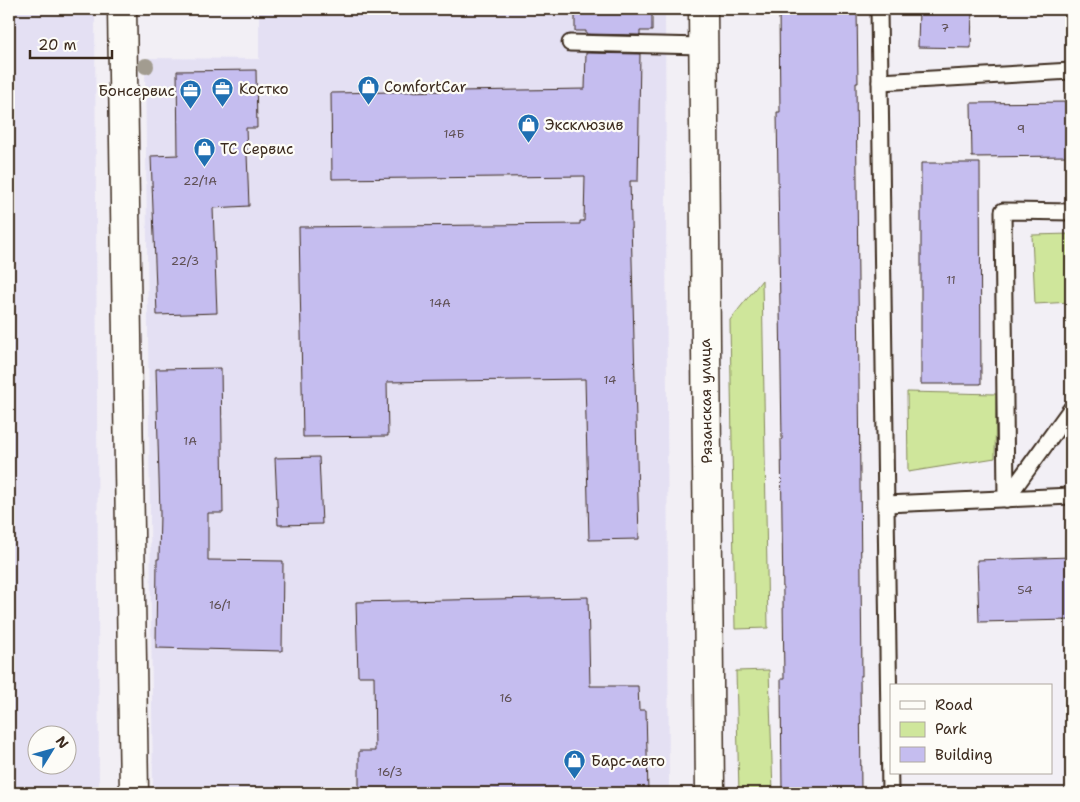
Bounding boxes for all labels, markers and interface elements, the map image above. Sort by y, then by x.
house number: 7 [941,20,949,36]
scale bar [30,28,112,60]
text: 20 m [38,35,77,55]
shop icon: ComfortCar [356,75,380,106]
office icon: Костко [211,77,235,108]
place label: ComfortCar [384,77,467,97]
office icon: Бонсервис [179,79,203,110]
place label: Костко [239,79,289,99]
place label: Бонсервис [98,81,175,101]
shop icon: Эксклюзив [517,113,541,144]
place label: Эксклюзив [545,115,624,135]
house number: 9 [1017,121,1025,137]
house number: 14Б [444,126,464,142]
shop icon: ТС Сервис [192,137,216,168]
place label: ТС Сервис [220,139,293,159]
house number: 22/1А [183,173,217,189]
house number: 22/3 [171,253,199,269]
house number: 11 [946,272,956,288]
house number: 14А [429,295,451,311]
street label: Рязанская улица [695,338,717,464]
house number: 14 [604,372,616,388]
house number: 1А [183,433,197,449]
house number: 54 [1017,582,1033,598]
house number: 16/1 [209,597,231,613]
legend [890,684,1052,774]
house number: 16 [499,690,513,706]
text: Road [935,695,973,715]
text: Park [935,719,967,739]
north arrow [28,724,78,774]
text: N [52,732,73,752]
text: Building [935,745,992,765]
shop icon: Барс-авто [563,749,587,780]
place label: Барс-авто [591,751,665,771]
house number: 16/3 [377,764,403,780]

